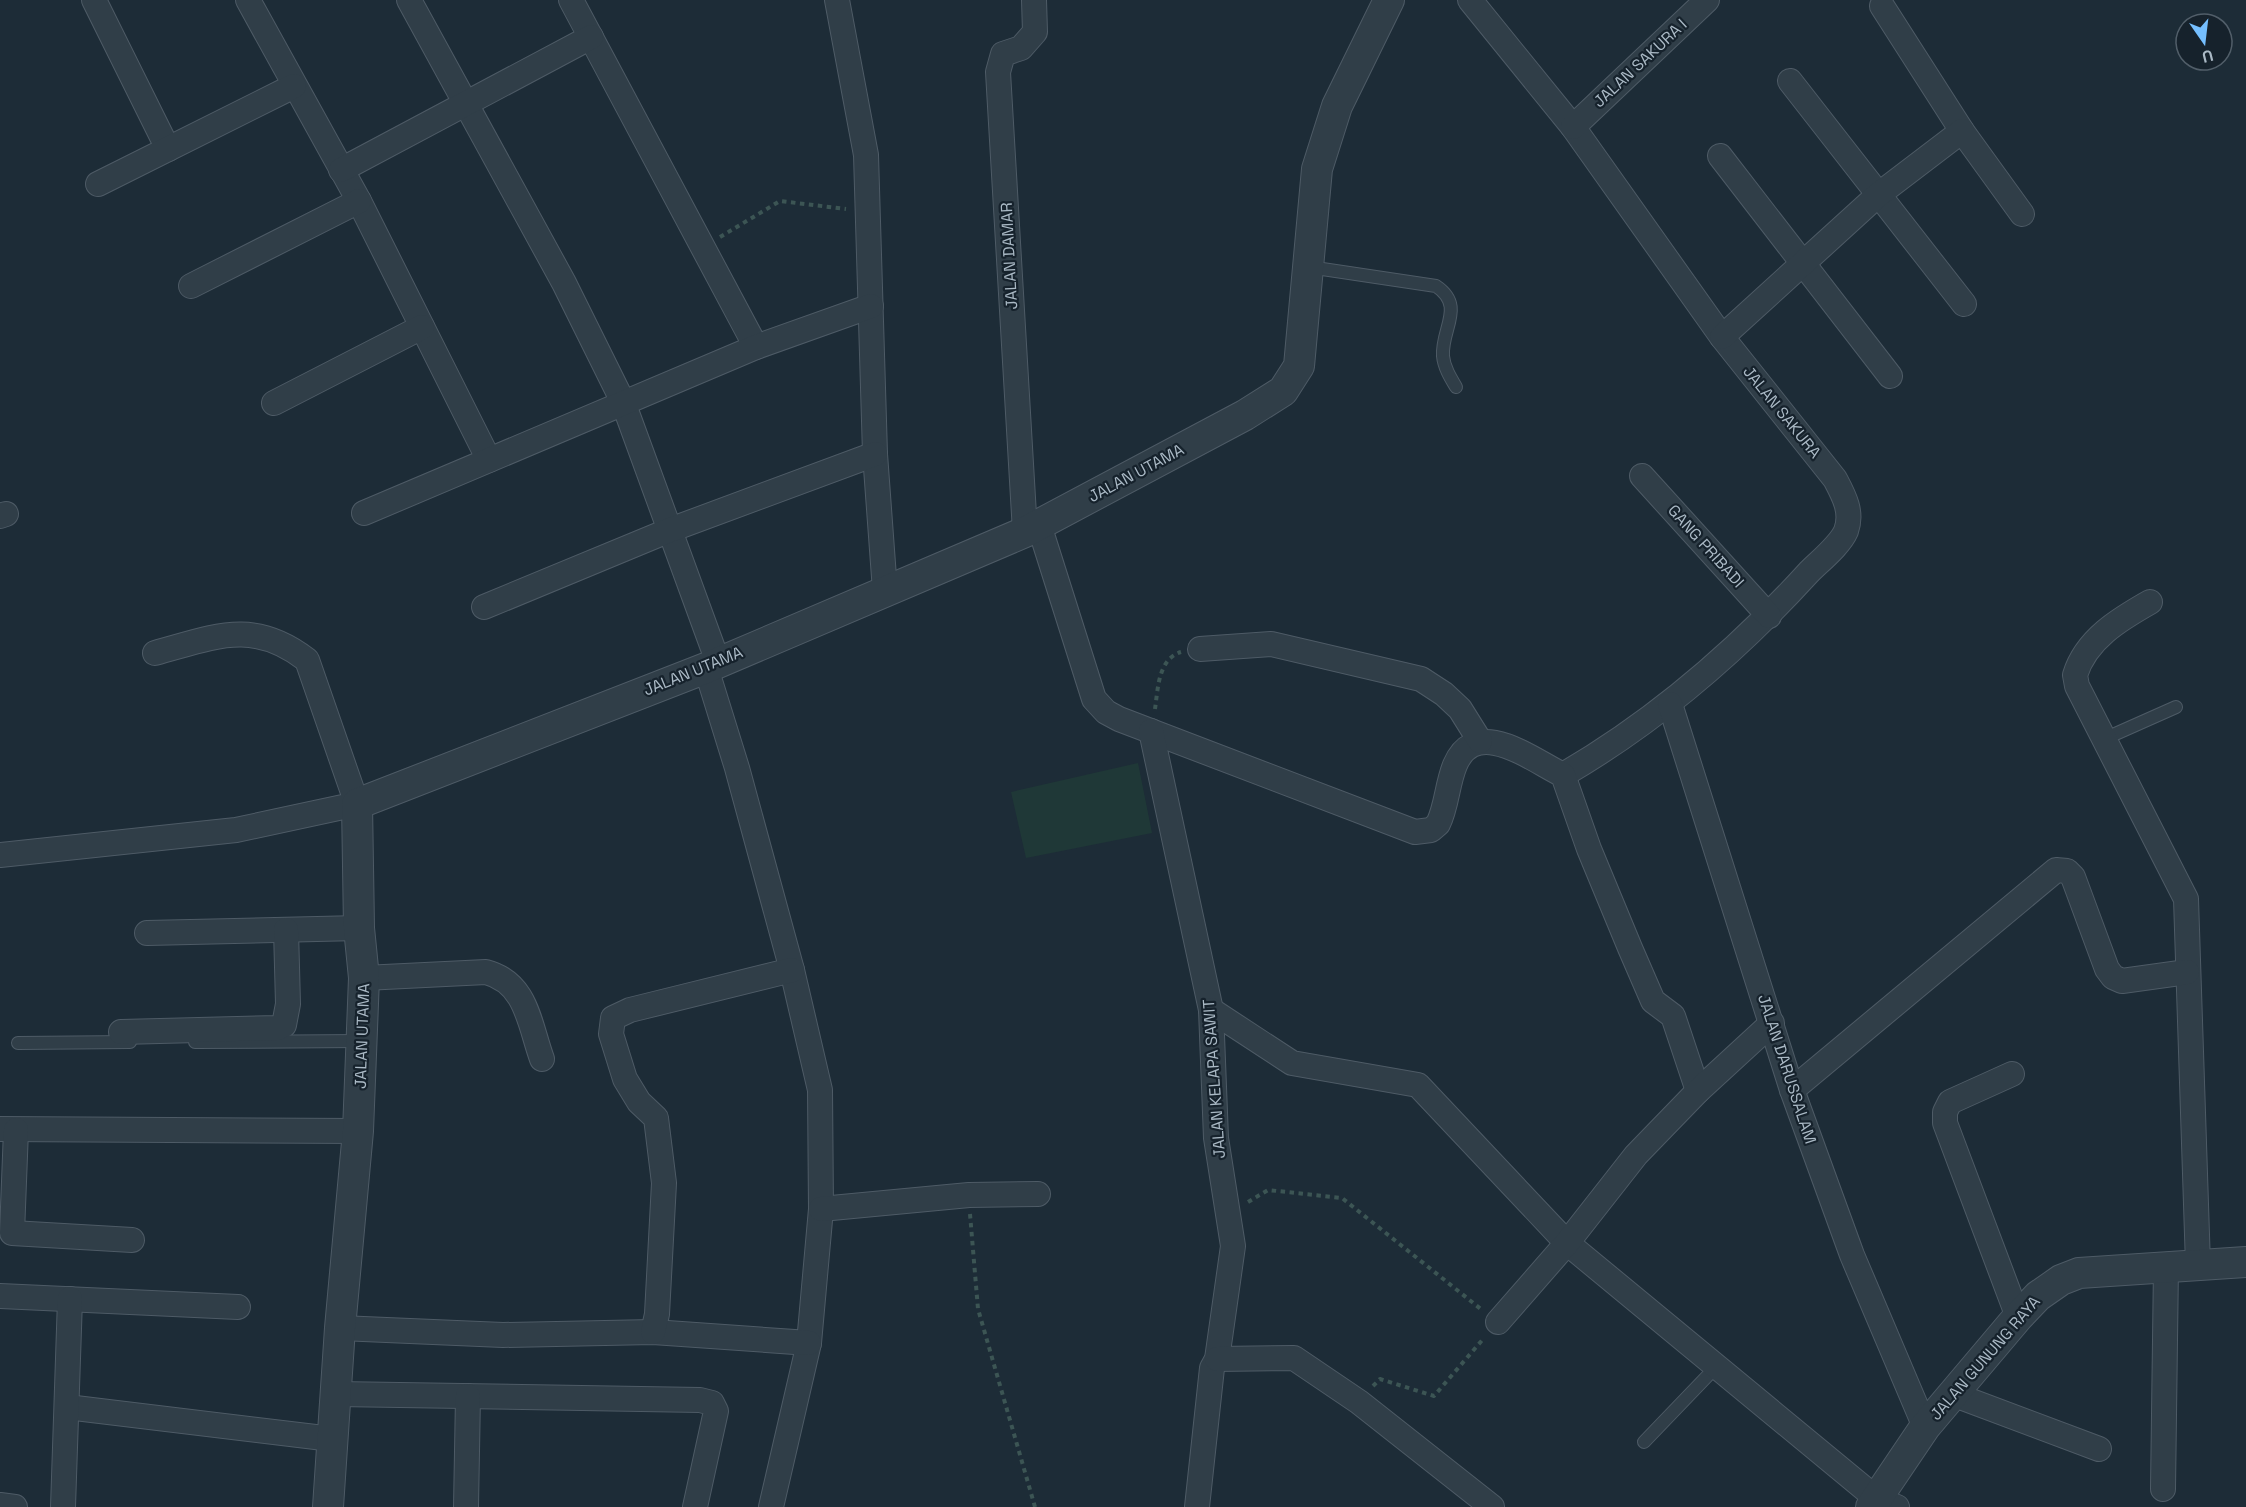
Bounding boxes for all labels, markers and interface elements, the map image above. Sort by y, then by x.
north arrow [2174,12,2234,72]
street label: JALAN SAKURA I [1589,14,1691,112]
text: U [2200,45,2215,68]
street label: JALAN DAMAR [996,202,1022,310]
street label: JALAN SAKURA [1738,361,1826,463]
street label: JALAN UTAMA [1084,439,1188,507]
street label: GANG PRIBADI [1663,500,1749,592]
street label: JALAN UTAMA [640,642,746,700]
street label: JALAN UTAMA [350,983,374,1089]
street label: JALAN DARUSSALAM [1753,991,1821,1147]
street label: JALAN KELAPA SAWIT [1198,999,1230,1159]
street label: JALAN GUNUNG RAYA [1925,1291,2045,1425]

